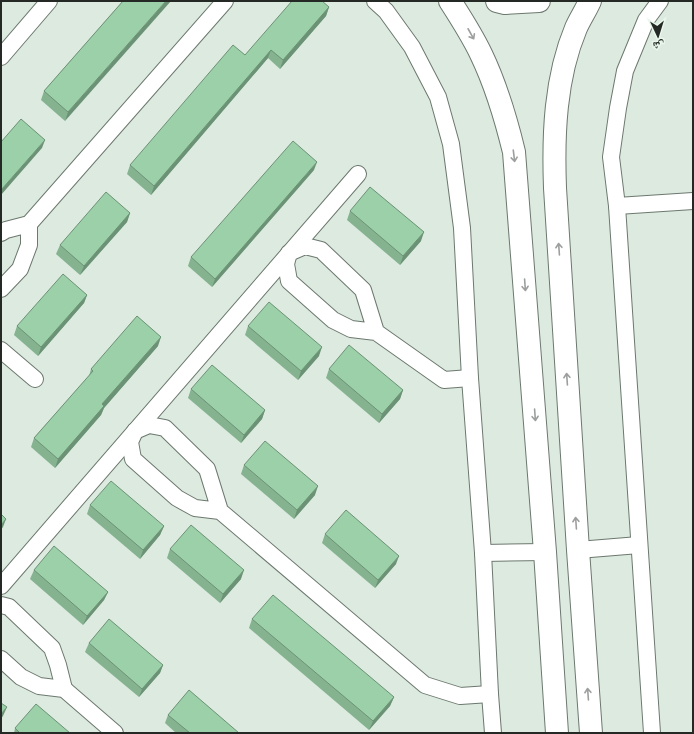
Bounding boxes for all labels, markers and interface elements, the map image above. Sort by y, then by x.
north arrow [638,16,678,56]
one-way arrow [467,28,475,40]
text: ش [652,38,665,54]
one-way arrow [510,149,518,162]
one-way arrow [555,243,562,256]
one-way arrow [521,278,528,291]
one-way arrow [563,373,570,386]
one-way arrow [531,408,538,421]
one-way arrow [572,517,579,530]
one-way arrow [585,688,592,701]

